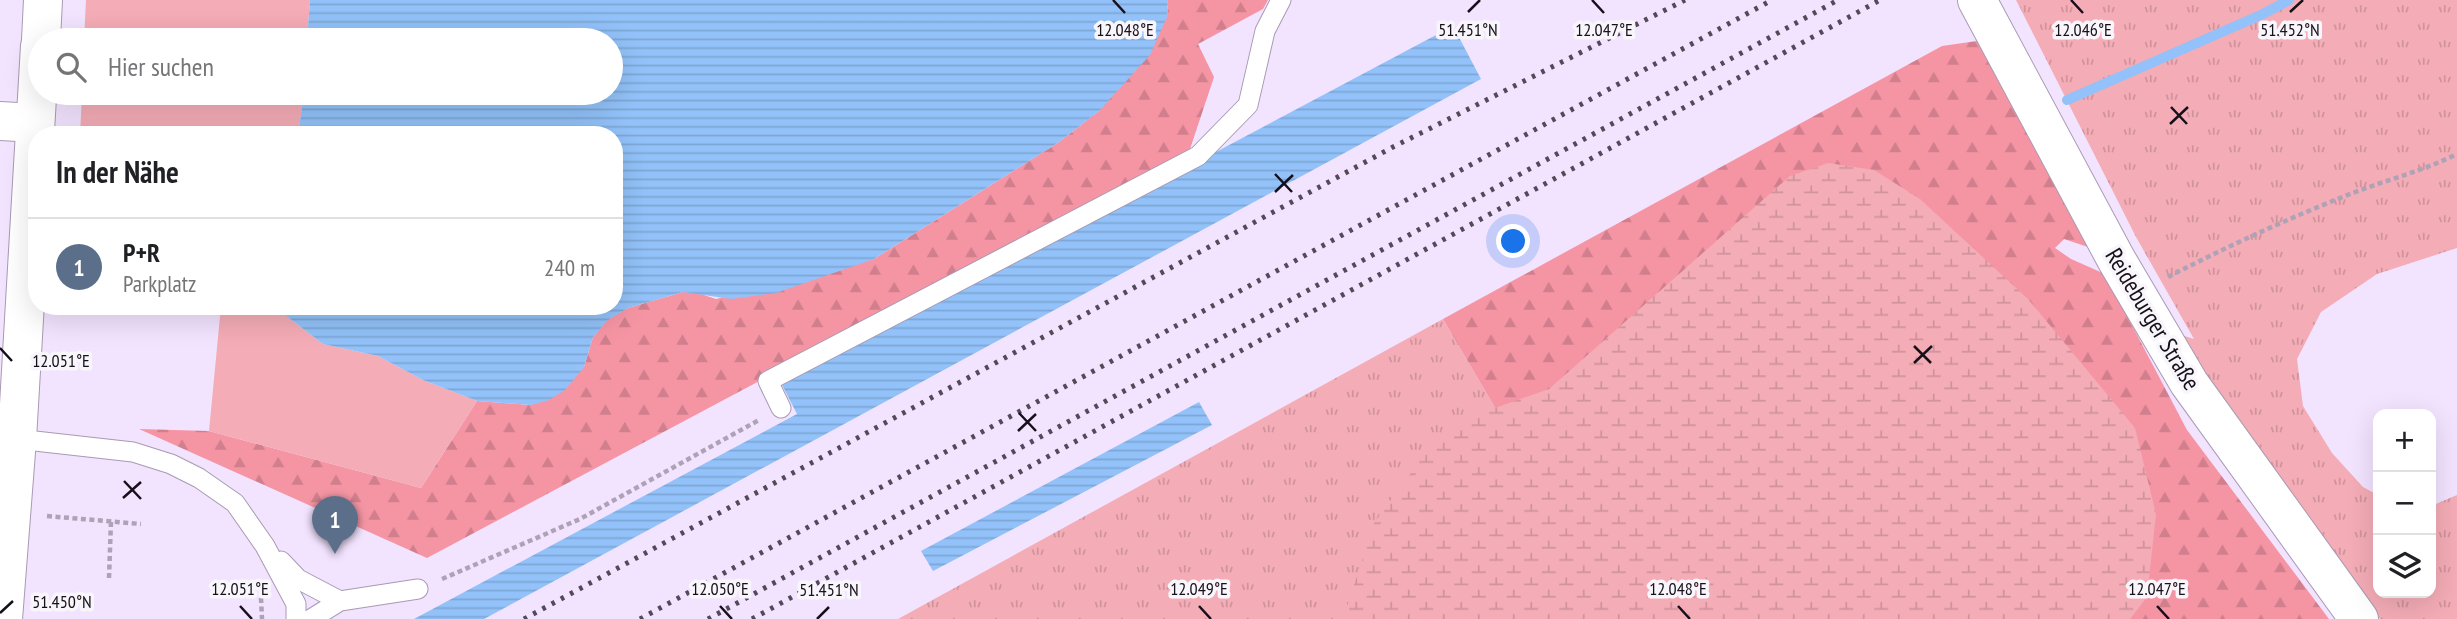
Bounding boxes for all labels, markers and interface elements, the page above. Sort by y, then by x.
text: 12.048°E [1096,18,1154,41]
text: 51.451°N [1438,18,1498,41]
text: 12.047°E [1575,18,1633,41]
text: 12.046°E [2054,18,2112,41]
text: 51.452°N [2260,18,2320,41]
search box [28,28,623,105]
icon: search [52,48,90,86]
text: Hier suchen [108,50,214,83]
text: In der Nähe [56,152,179,191]
your location [1496,224,1530,258]
text: P+R [123,236,160,269]
street label: Reideburger Straße [2098,242,2208,396]
text: 1 [74,253,85,282]
text: 240 m [544,253,595,282]
text: Parkplatz [123,269,196,298]
text: 12.051°E [32,349,90,372]
map controls [2373,409,2436,598]
button: + [2373,409,2436,472]
button: − [2373,472,2436,535]
pin: 1 [312,496,358,554]
button: layers [2373,535,2436,598]
text: 12.051°E [211,577,269,600]
text: 12.050°E [691,577,749,600]
text: 12.049°E [1170,577,1228,600]
text: 12.048°E [1649,577,1707,600]
text: 12.047°E [2128,577,2186,600]
text: 51.451°N [799,578,859,601]
text: 51.450°N [32,590,92,613]

